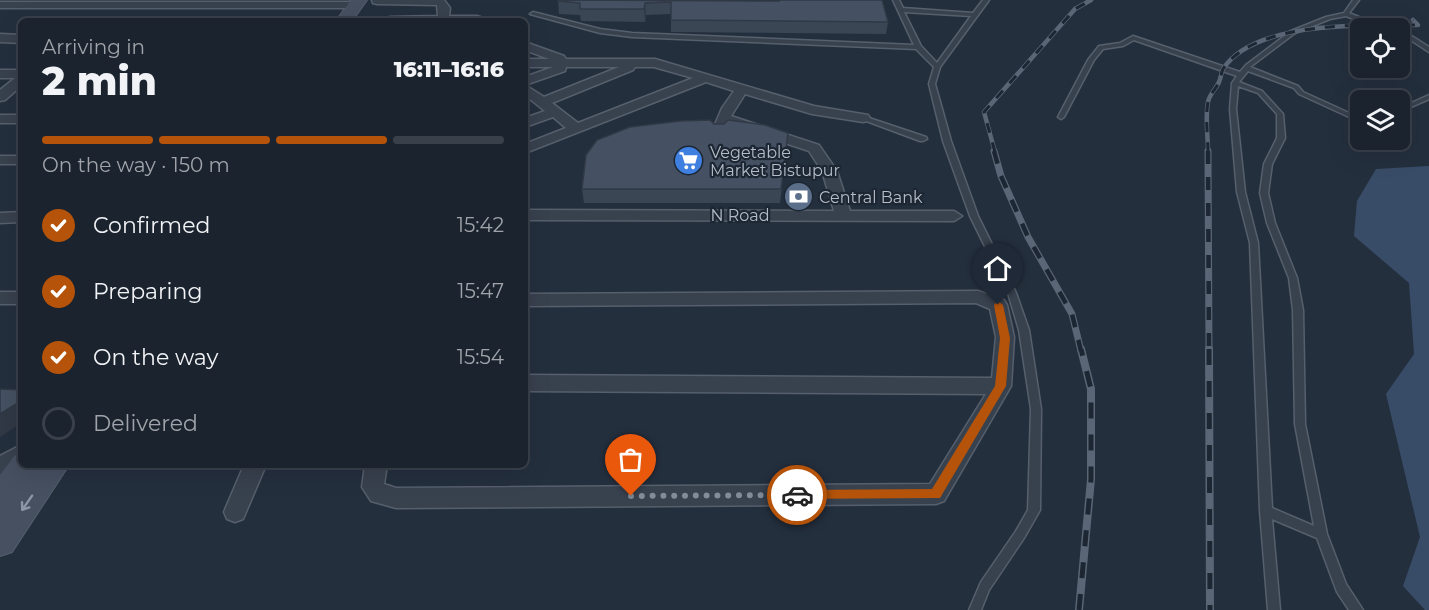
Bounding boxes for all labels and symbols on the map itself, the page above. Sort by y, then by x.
place label: Vegetable Market Bistupur [710,143,840,180]
supermarket icon: Vegetable Market Bistupur [673,145,705,177]
bank icon: Central Bank [782,181,814,213]
place label: Central Bank [819,188,923,207]
street label: N Road [710,206,770,225]
pin [972,243,1023,305]
pin [605,434,656,496]
courier [767,465,827,525]
one-way arrow [21,494,33,510]

